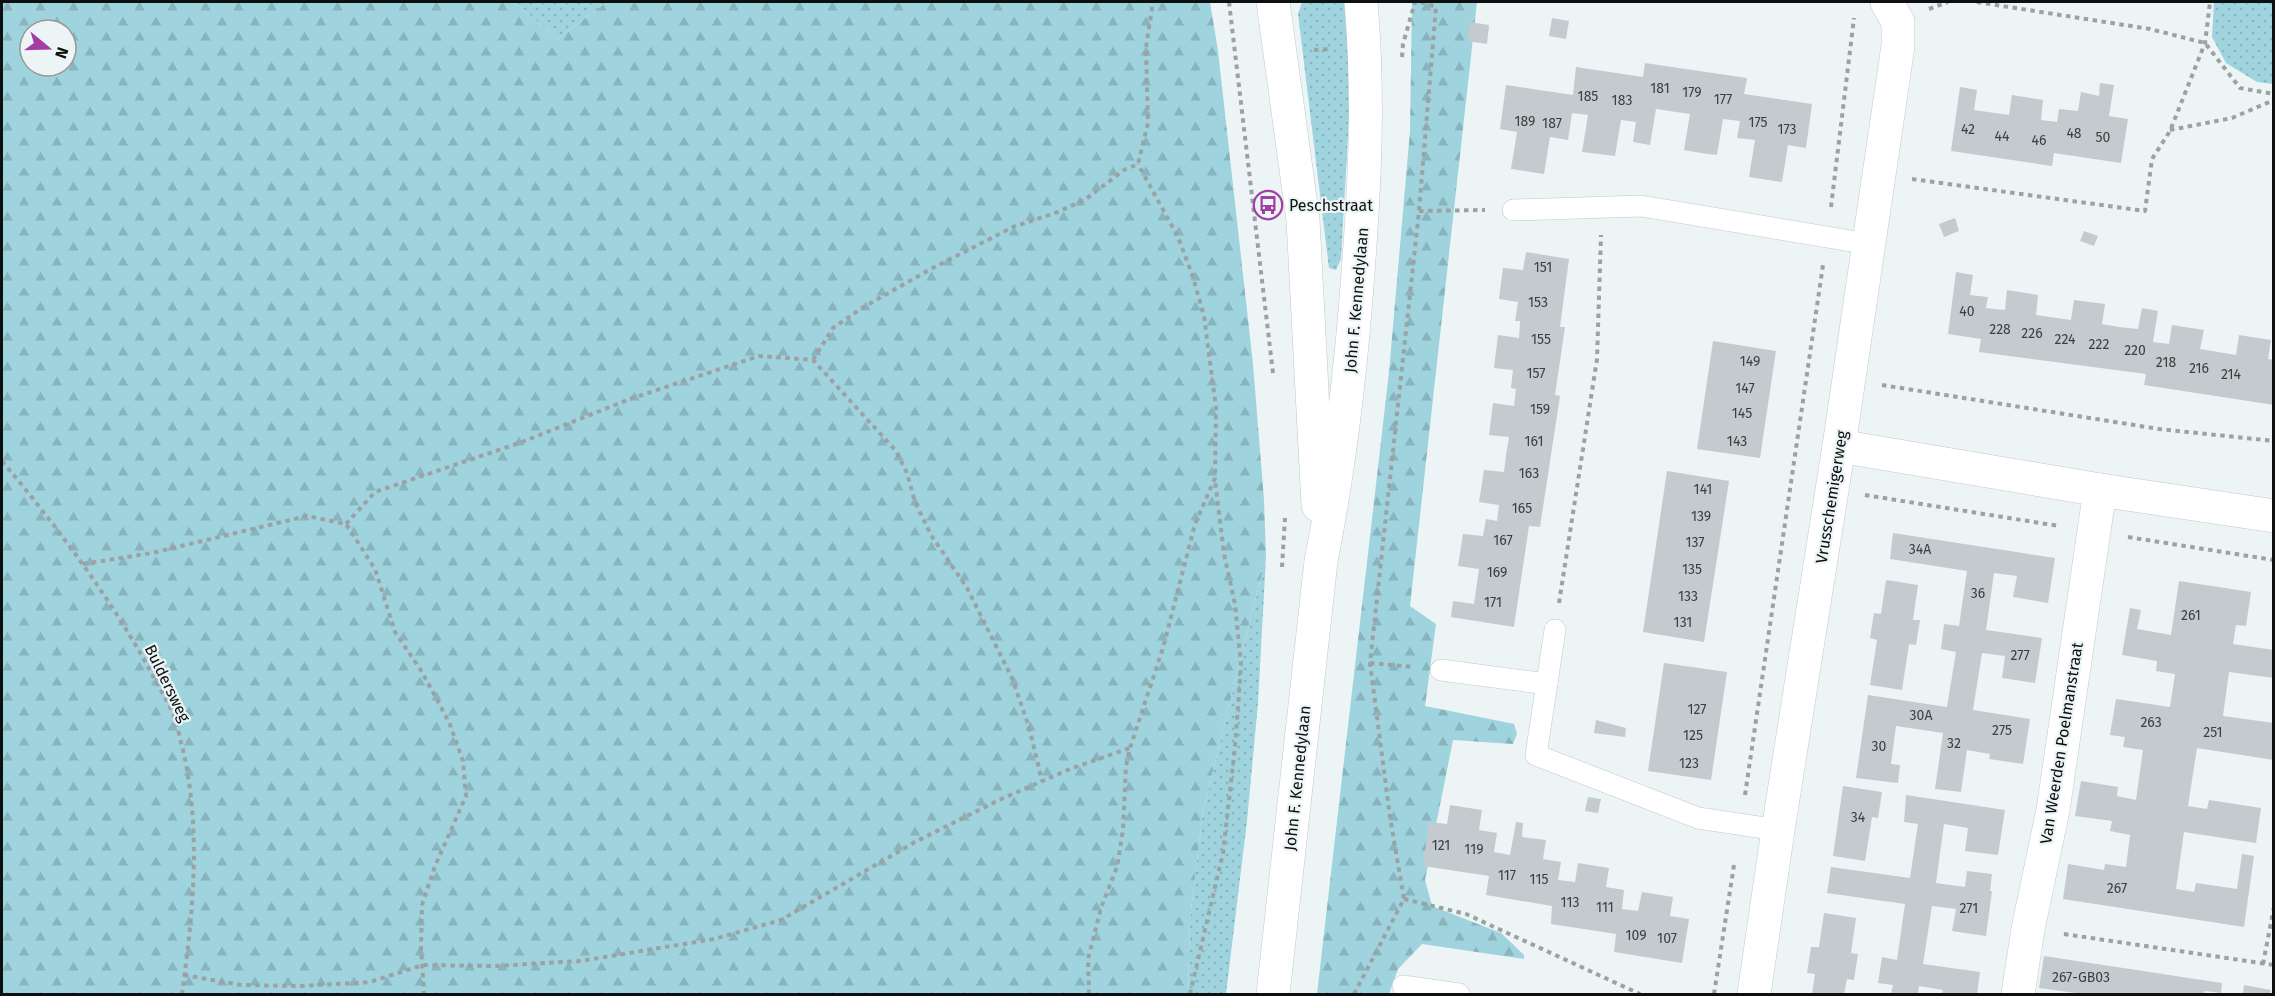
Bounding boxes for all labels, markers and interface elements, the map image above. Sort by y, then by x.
north arrow [18,18,78,78]
text: N [51,45,72,61]
house number: 181 [1650,80,1670,97]
house number: 179 [1682,84,1702,101]
house number: 185 [1578,88,1598,105]
house number: 177 [1714,91,1732,108]
house number: 183 [1612,92,1632,109]
house number: 189 [1515,113,1535,130]
house number: 175 [1748,114,1768,131]
house number: 187 [1542,115,1562,132]
house number: 173 [1777,121,1797,138]
house number: 42 [1961,121,1975,138]
house number: 48 [2066,125,2082,142]
house number: 44 [1995,128,2010,145]
house number: 50 [2096,129,2111,146]
house number: 46 [2032,132,2046,149]
bus stop icon: Peschstraat [1252,189,1284,221]
place label: Peschstraat [1289,196,1373,215]
street label: John F. Kennedylaan [1341,226,1372,374]
house number: 151 [1534,259,1552,276]
house number: 153 [1528,294,1548,311]
house number: 40 [1959,303,1975,320]
house number: 228 [1989,321,2011,338]
house number: 226 [2021,325,2043,342]
house number: 155 [1531,331,1551,348]
house number: 224 [2055,331,2076,348]
house number: 222 [2089,336,2109,353]
house number: 220 [2124,342,2146,359]
house number: 149 [1740,353,1760,370]
house number: 218 [2156,354,2176,371]
house number: 216 [2189,360,2209,377]
house number: 157 [1527,365,1545,382]
house number: 214 [2221,366,2242,383]
house number: 147 [1735,380,1755,397]
house number: 159 [1530,401,1550,418]
house number: 145 [1732,405,1752,422]
street label: Vrusschemigerweg [1812,429,1851,565]
house number: 161 [1525,433,1543,450]
house number: 143 [1727,433,1747,450]
house number: 163 [1519,465,1539,482]
house number: 141 [1694,481,1712,498]
house number: 165 [1512,500,1532,517]
house number: 139 [1691,508,1711,525]
house number: 167 [1493,532,1513,549]
house number: 137 [1685,534,1705,551]
house number: 34A [1909,541,1931,558]
house number: 135 [1682,561,1702,578]
house number: 169 [1487,564,1507,581]
house number: 36 [1971,585,1985,602]
house number: 133 [1678,588,1698,605]
house number: 171 [1484,594,1502,611]
house number: 261 [2181,607,2201,624]
house number: 131 [1674,614,1692,631]
street label: Buldersweg [141,641,195,726]
street label: Van Weerden Poelmanstraat [2036,641,2087,845]
house number: 277 [2010,647,2030,664]
house number: 127 [1687,701,1707,718]
street label: John F. Kennedylaan [1280,704,1315,852]
house number: 30A [1910,707,1932,724]
house number: 263 [2140,714,2162,731]
house number: 275 [1992,722,2012,739]
house number: 251 [2203,724,2223,741]
house number: 125 [1683,727,1703,744]
house number: 32 [1947,735,1961,752]
house number: 30 [1872,738,1887,755]
house number: 123 [1679,755,1699,772]
house number: 34 [1851,809,1866,826]
house number: 121 [1432,837,1450,854]
house number: 119 [1464,841,1484,858]
house number: 117 [1498,867,1516,884]
house number: 115 [1530,871,1548,888]
house number: 267 [2107,880,2127,897]
house number: 113 [1561,894,1579,911]
house number: 111 [1596,899,1614,916]
house number: 271 [1960,900,1978,917]
house number: 109 [1625,927,1647,944]
house number: 107 [1657,930,1677,947]
house number: 267-GB03 [2052,969,2110,986]

